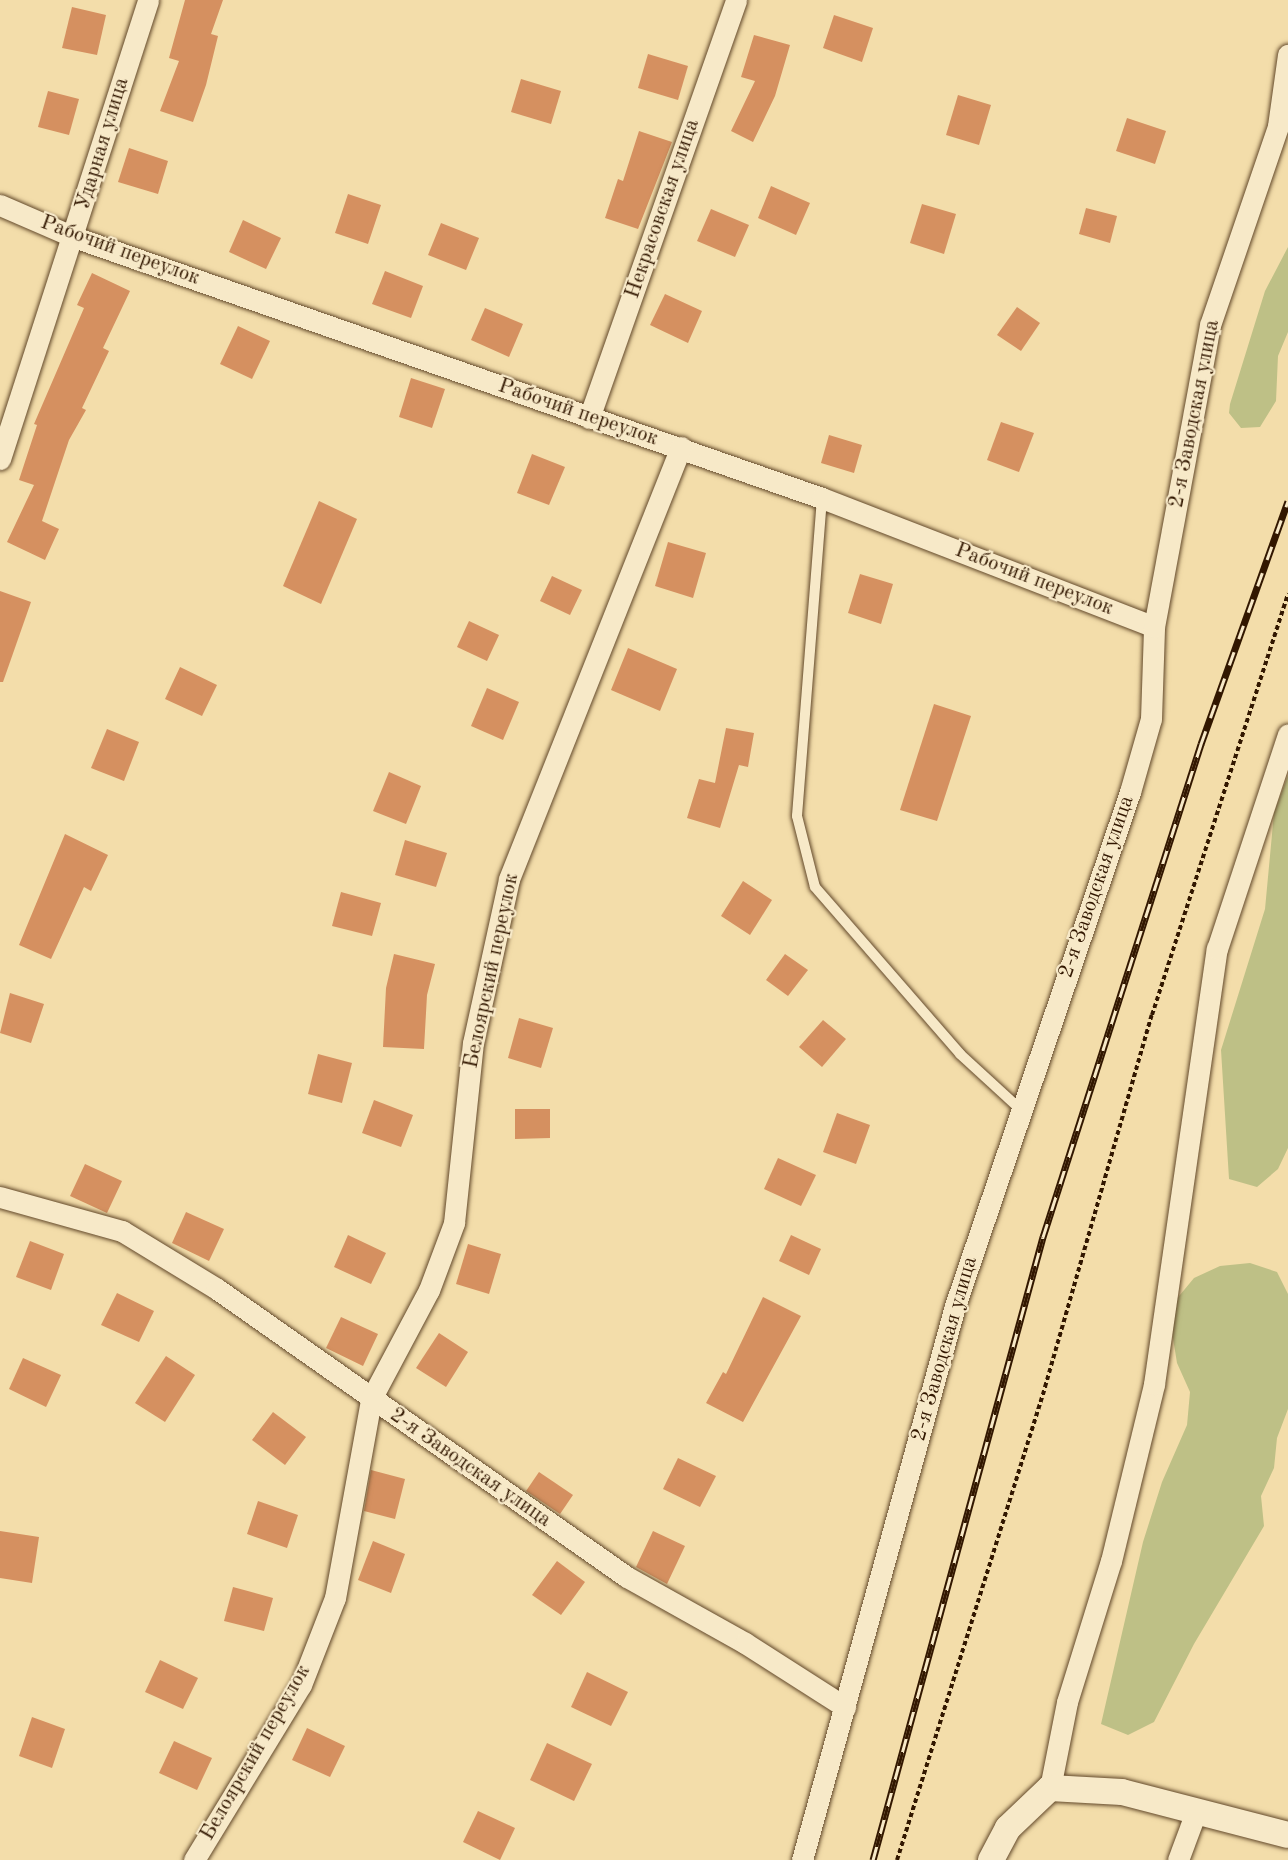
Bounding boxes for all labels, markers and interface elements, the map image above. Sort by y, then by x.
street label: Ударная улица [71,75,135,213]
street label: Некрасовская улица [620,116,706,302]
street label: Рабочий переулок [37,210,203,292]
street label: 2-я Заводская улица [1164,318,1226,510]
street label: Рабочий переулок [495,374,661,452]
street label: Рабочий переулок [951,538,1117,622]
street label: 2-я Заводская улица [1054,793,1140,981]
street label: Белоярский переулок [459,871,525,1071]
street label: 2-я Заводская улица [907,1254,983,1444]
street label: 2-я Заводская улица [385,1403,555,1533]
street label: Белоярский переулок [195,1661,317,1845]

